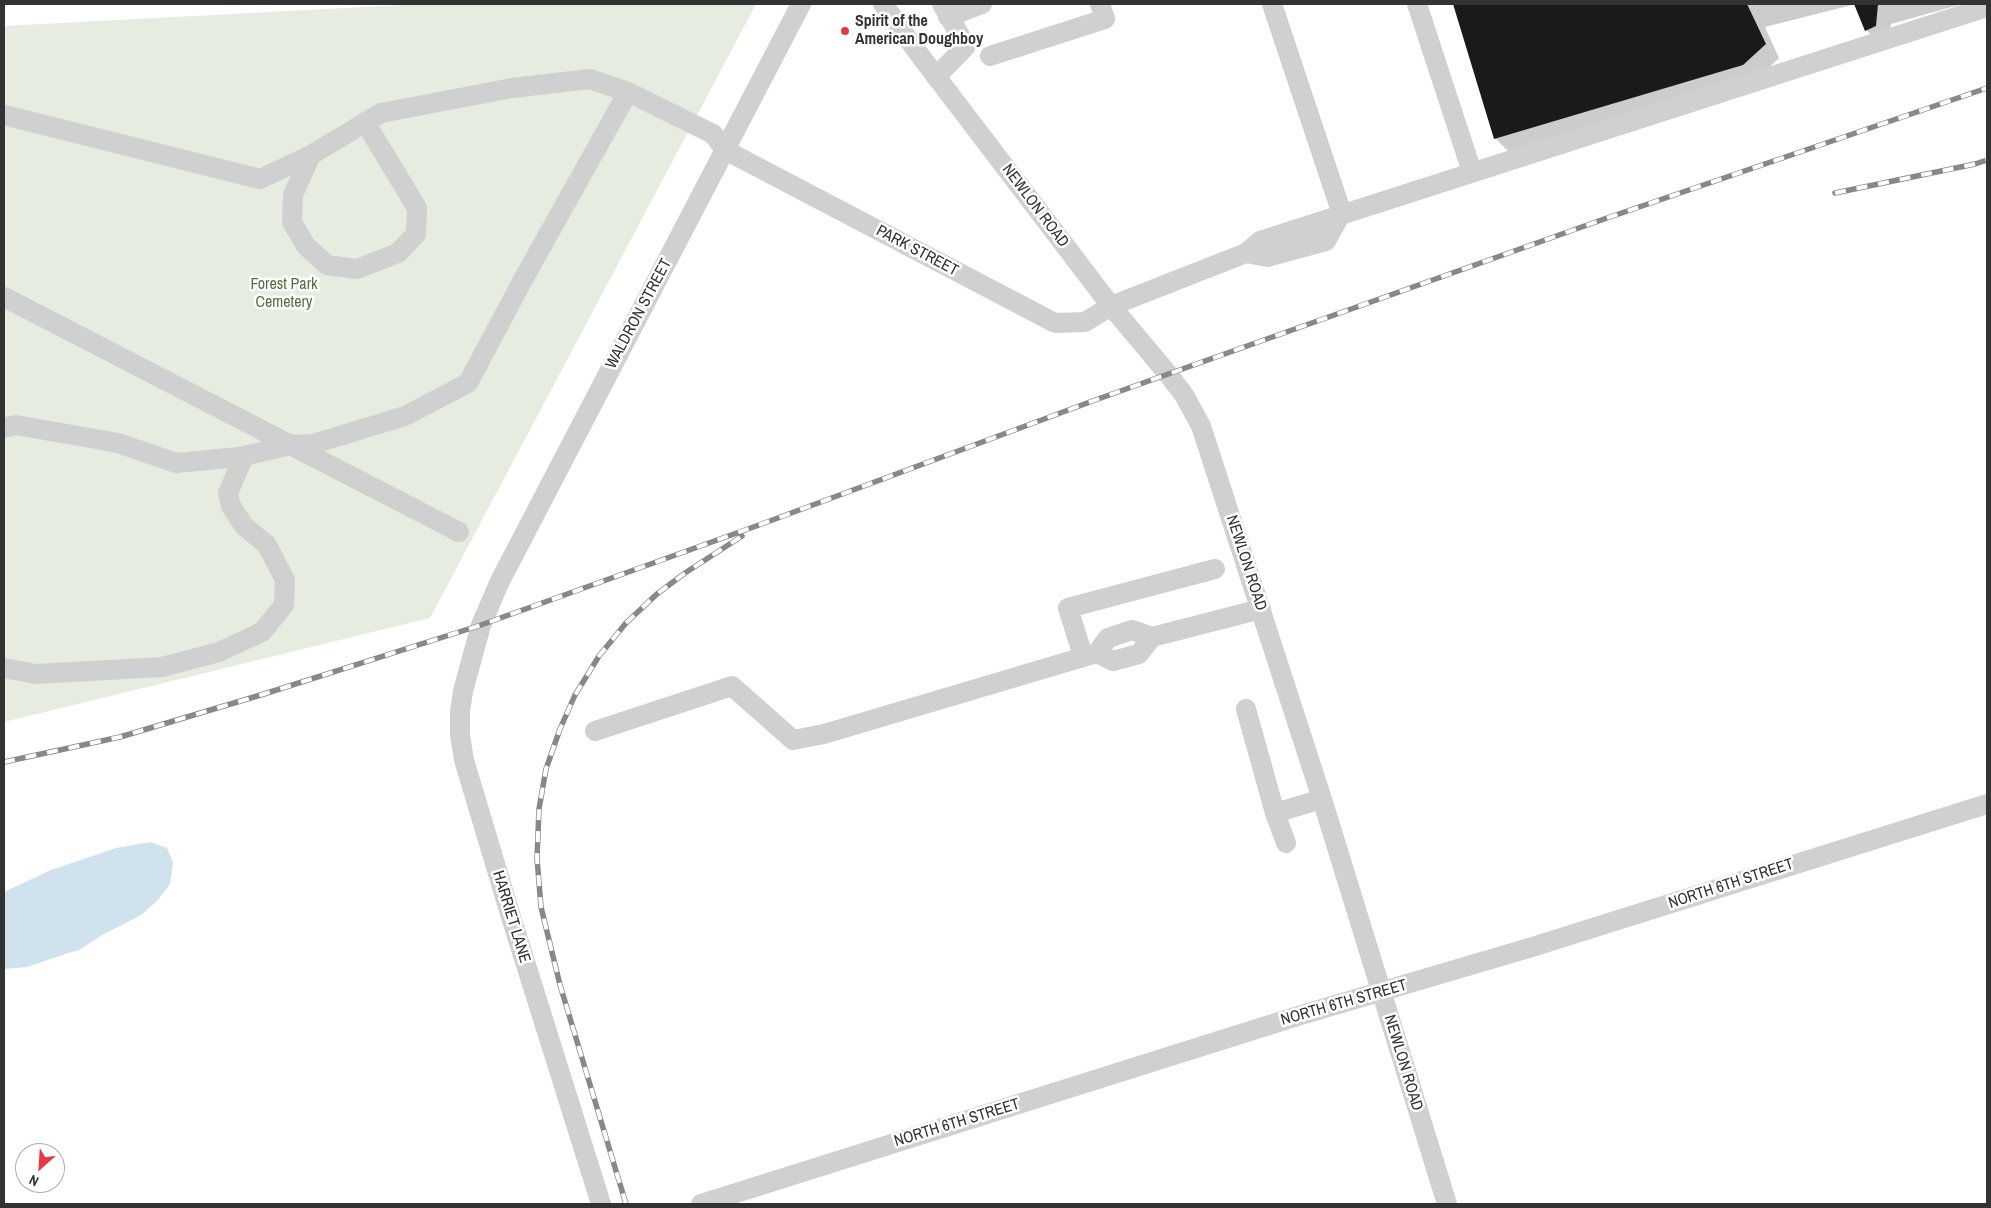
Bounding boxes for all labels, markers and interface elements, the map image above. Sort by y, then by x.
place label: Spirit of the American Doughboy [855,12,983,50]
marker: Spirit of the American Doughboy [839,25,851,37]
street label: NEWLON ROAD [998,161,1072,251]
street label: PARK STREET [873,221,961,281]
street label: WALDRON STREET [602,256,676,372]
park label: Forest Park Cemetery [250,275,318,313]
street label: NEWLON ROAD [1222,513,1270,613]
street label: NORTH 6TH STREET [1666,855,1796,913]
street label: HARRIET LANE [488,869,534,965]
street label: NORTH 6TH STREET [1279,976,1409,1030]
street label: NEWLON ROAD [1379,1013,1427,1113]
street label: NORTH 6TH STREET [892,1095,1022,1151]
north arrow [15,1143,65,1193]
text: N [26,1171,42,1190]

